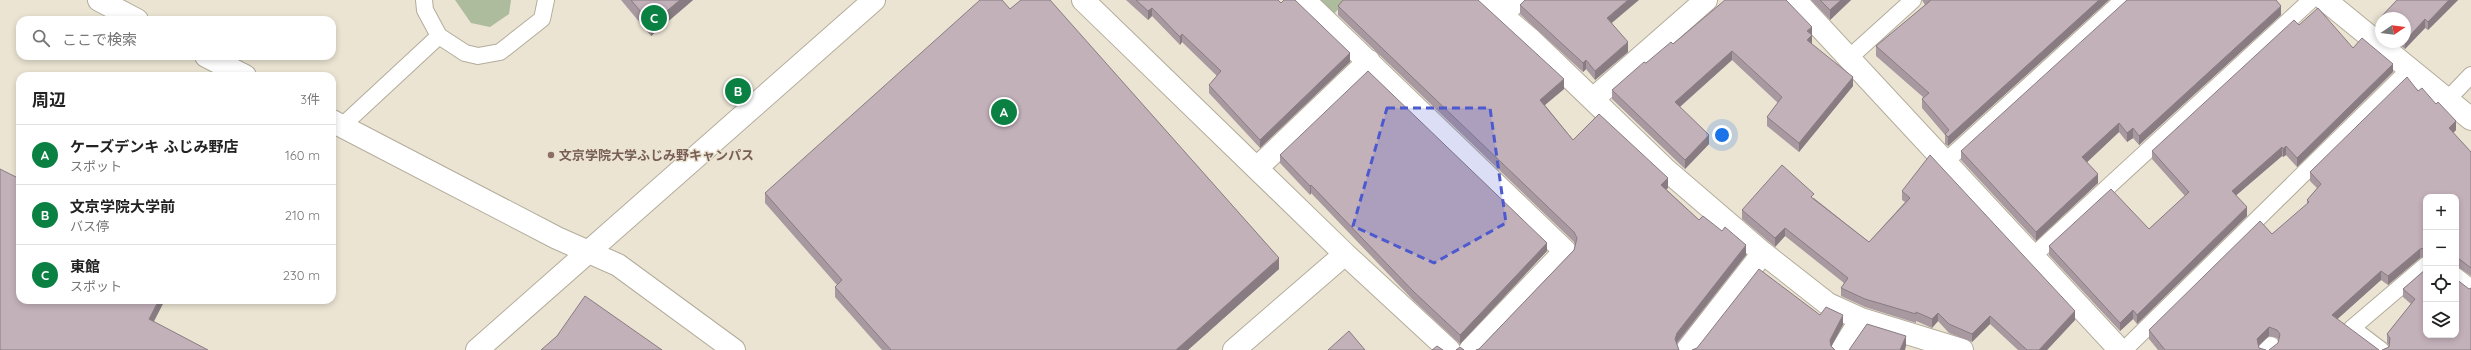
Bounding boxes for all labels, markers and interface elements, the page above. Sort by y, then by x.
pin: C [641,3,667,33]
north arrow [2375,12,2411,48]
search box [16,16,336,60]
icon: search [30,27,52,49]
text: ここで検索 [62,30,137,49]
pin: B [725,76,751,106]
text: 周辺 [32,89,66,110]
text: 3件 [300,91,320,107]
pin: A [991,97,1017,127]
your location [1712,125,1732,145]
text: ケーズデンキ ふじみ野店 [70,137,238,156]
text: A [41,147,49,163]
text: 160 m [285,147,320,163]
place label: 文京学院大学ふじみ野キャンパス [559,147,754,163]
marker: 文京学院大学ふじみ野キャンパス [546,150,556,160]
text: スポット [70,158,122,174]
map controls [2423,194,2459,338]
button: + [2423,194,2459,230]
text: 文京学院大学前 [70,197,175,216]
text: B [41,207,49,223]
text: 210 m [285,207,320,223]
text: バス停 [70,218,109,234]
button: − [2423,230,2459,266]
text: 東館 [70,257,100,276]
button: locate [2423,266,2459,302]
text: C [41,267,49,283]
text: 230 m [283,267,320,283]
text: スポット [70,278,122,294]
button: layers [2423,302,2459,338]

